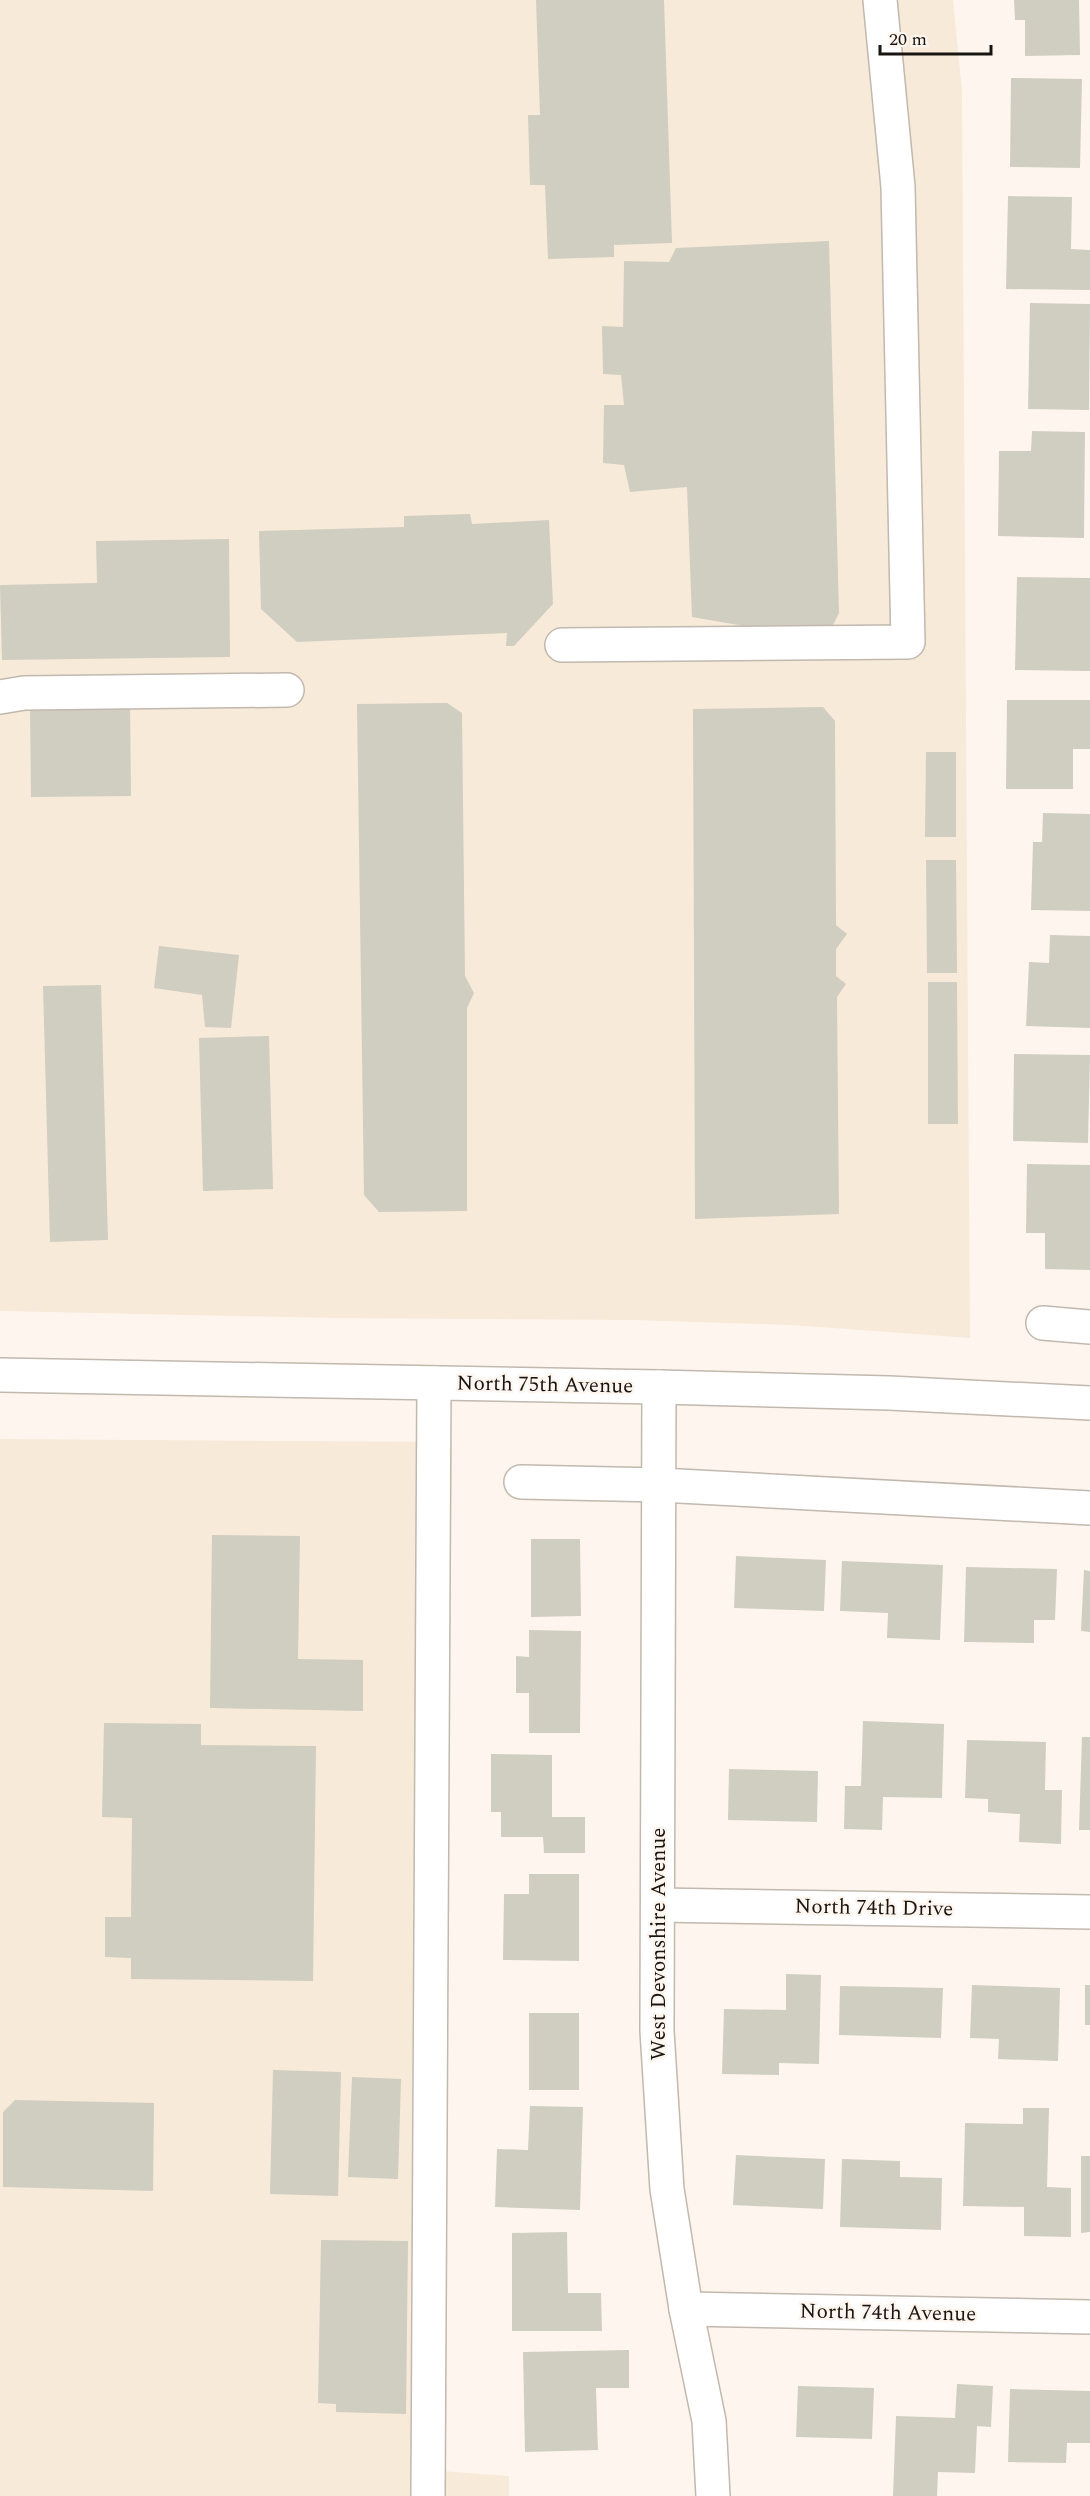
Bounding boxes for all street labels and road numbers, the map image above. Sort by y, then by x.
street label: North 75th Avenue [456,1367,634,1403]
street label: West Devonshire Avenue [643,1828,675,2060]
street label: North 74th Drive [794,1891,954,1925]
street label: North 74th Avenue [799,2295,977,2331]

